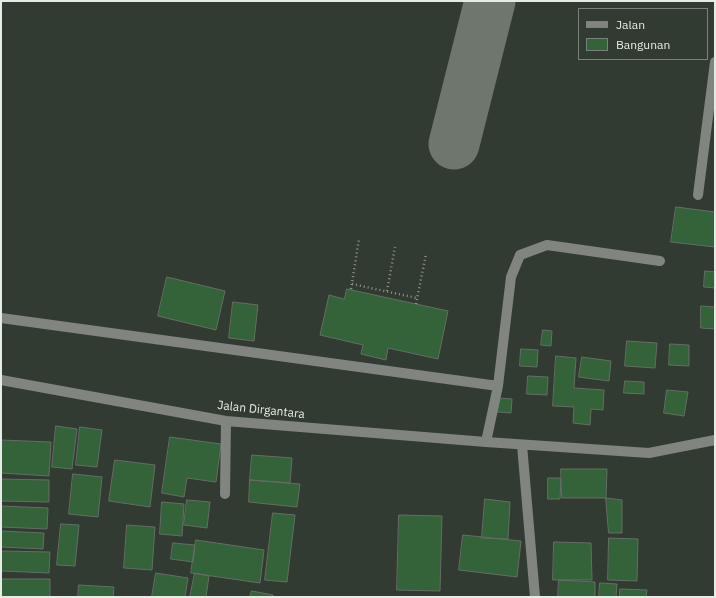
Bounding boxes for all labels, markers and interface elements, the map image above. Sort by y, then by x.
legend [578,8,708,60]
text: Jalan [616,17,645,32]
text: Bangunan [616,37,670,52]
street label: Jalan Dirgantara [217,398,305,422]

